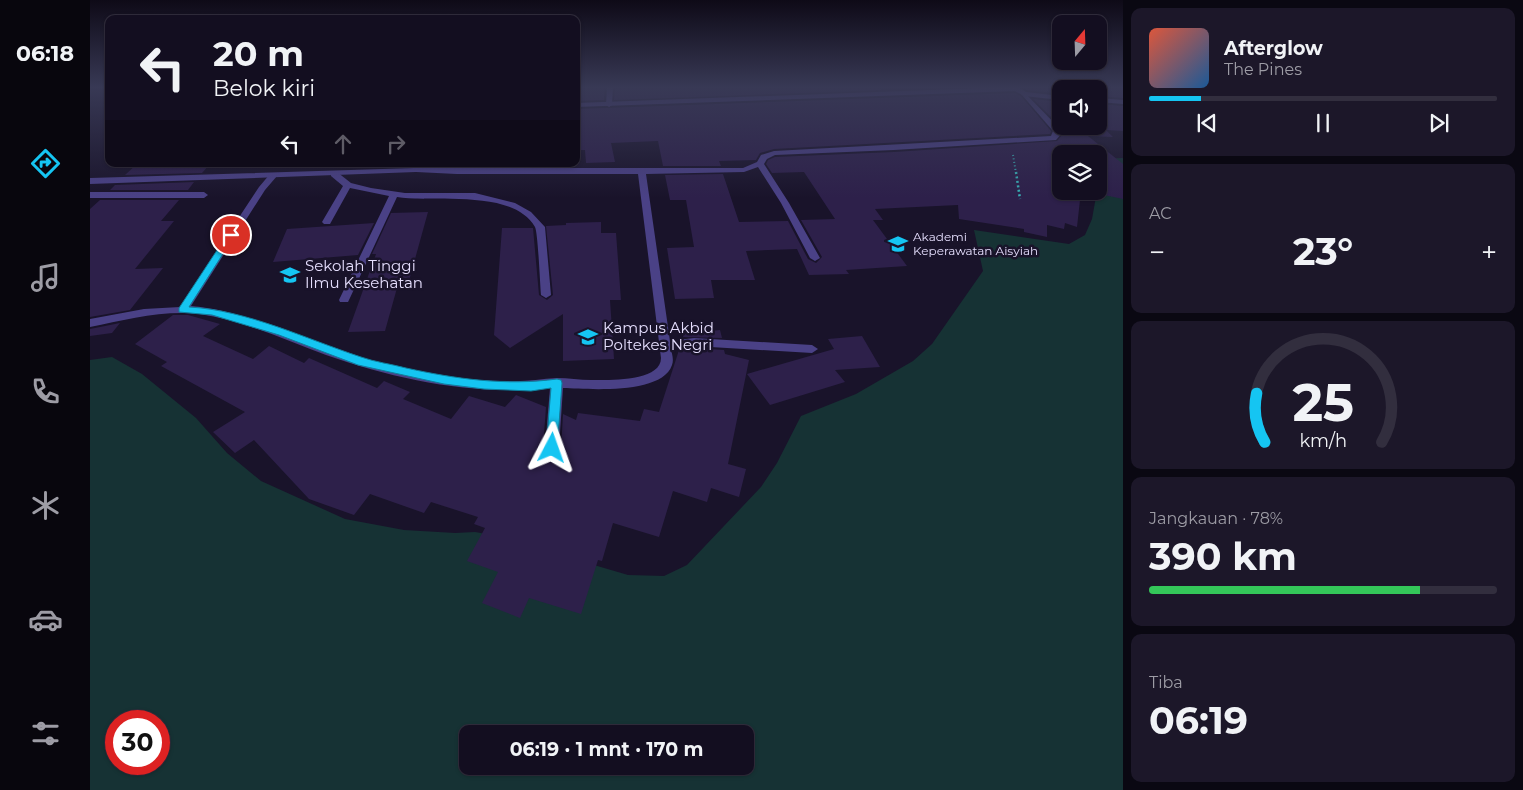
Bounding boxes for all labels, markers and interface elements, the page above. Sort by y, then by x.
north arrow [1052,15,1108,70]
map controls [1052,15,1107,200]
text: 20 m [213,32,304,75]
icon: left [130,35,195,100]
text: Afterglow [1224,37,1323,60]
text: 06:18 [16,40,74,67]
text: The Pines [1224,60,1302,79]
text: Belok kiri [213,75,315,102]
button: sound [1052,80,1107,135]
icon: previous [1193,109,1221,137]
icon: pause [1309,109,1337,137]
icon: next [1425,109,1453,137]
icon: left [276,130,304,158]
icon: ahead [329,130,357,158]
icon: right [382,130,410,158]
button: layers [1052,145,1107,200]
icon: directions [28,146,63,181]
text: AC [1149,204,1172,223]
pin [210,214,252,256]
icon: arrive [217,221,245,249]
text: 23° [1293,228,1353,275]
place label: Akademi Keperawatan Aisyiah [913,229,1038,258]
school or university icon: Akademi Keperawatan Aisyiah [887,233,909,255]
text: − [1149,235,1165,269]
text: + [1481,235,1497,269]
place label: Sekolah Tinggi Ilmu Kesehatan [305,256,423,292]
icon: music [28,260,63,295]
school or university icon: Sekolah Tinggi Ilmu Kesehatan [279,264,301,286]
place label: Kampus Akbid Poltekes Negri [603,318,714,354]
school or university icon: Kampus Akbid Poltekes Negri [577,326,599,348]
text: 25 [1292,371,1354,434]
icon: phone [28,374,63,409]
position arrow [525,421,577,473]
text: km/h [1299,430,1347,451]
icon: climate [28,488,63,523]
text: Jangkauan · 78% [1149,509,1283,528]
text: 390 km [1149,533,1297,580]
icon: car [28,602,63,637]
text: Tiba [1149,673,1183,692]
text: 06:19 [1149,697,1248,744]
speed limit sign: 30 [105,710,170,775]
icon: filters [28,716,63,751]
text: 06:19 · 1 mnt · 170 m [510,738,703,761]

